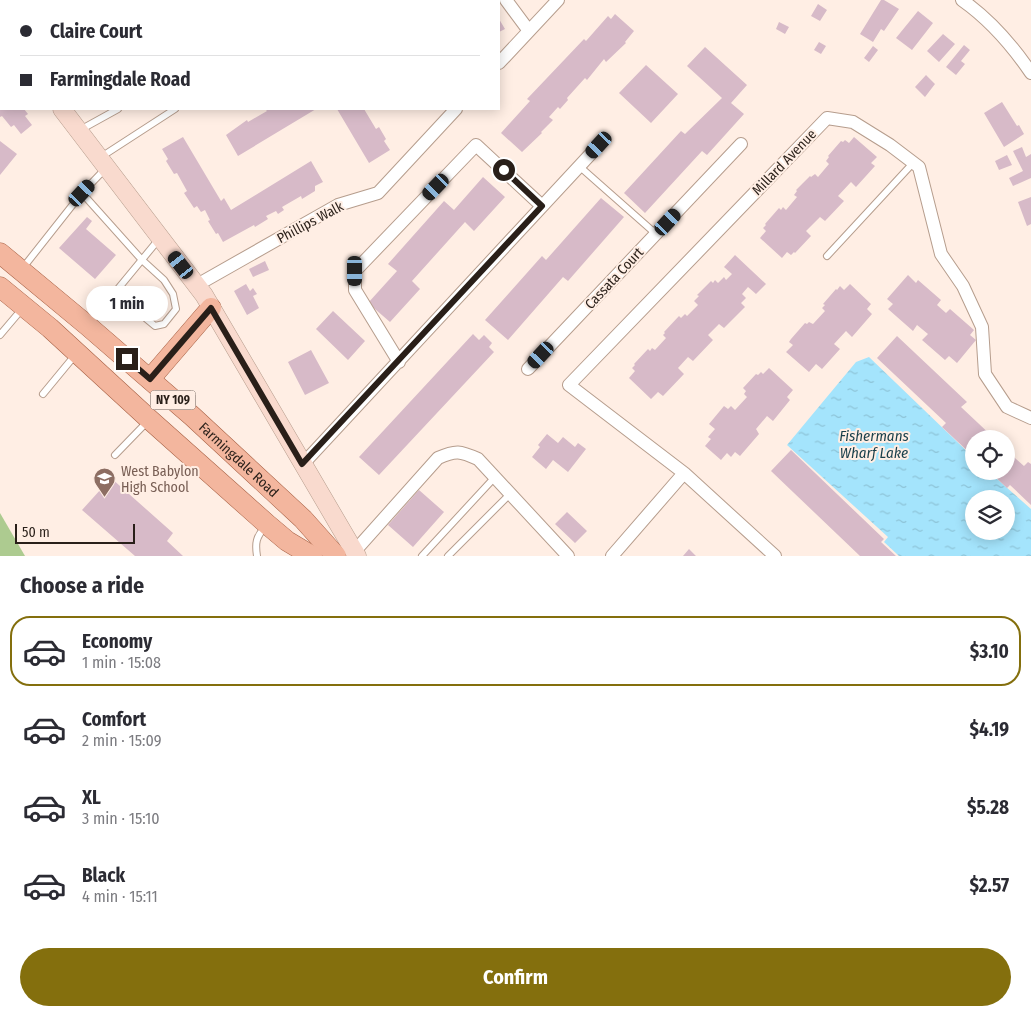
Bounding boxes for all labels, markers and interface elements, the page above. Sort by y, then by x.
text: Claire Court [50,20,142,43]
text: Farmingdale Road [50,68,191,91]
street label: Millard Avenue [749,126,820,199]
car [583,129,614,161]
route start [493,159,515,181]
car [420,171,451,203]
car [66,177,97,209]
street label: Phillips Walk [274,198,347,247]
car [652,206,683,238]
street label: Cassata Court [582,244,647,313]
car [165,249,196,281]
car [347,256,362,286]
callout: 1 min [86,286,168,322]
text: 1 min [110,294,144,313]
car [525,339,556,371]
route end [116,348,138,370]
road number: NY 109 [150,390,196,410]
street label: Farmingdale Road [195,419,282,501]
water label: Fishermans Wharf Lake [839,427,909,462]
map controls [965,430,1015,540]
button: locate [965,430,1015,480]
place label: West Babylon High School [121,463,199,496]
school or university icon: West Babylon High School [93,467,117,498]
button: layers [965,490,1015,540]
scale bar [15,521,135,544]
text: 50 m [22,524,50,541]
text: Choose a ride [20,572,144,599]
icon: car [22,629,67,674]
text: Economy [82,630,152,653]
text: $3.10 [970,640,1009,663]
text: 1 min · 15:08 [82,653,161,672]
icon: car [22,707,67,752]
text: Comfort [82,708,146,731]
text: $4.19 [969,718,1009,741]
text: 2 min · 15:09 [82,731,161,750]
icon: car [22,785,67,830]
text: XL [82,786,101,809]
text: $5.28 [967,796,1009,819]
text: 3 min · 15:10 [82,809,160,828]
icon: car [22,863,67,908]
text: Black [82,864,125,887]
text: $2.57 [969,874,1009,897]
text: 4 min · 15:11 [82,887,158,906]
button: Confirm [20,948,1011,1006]

